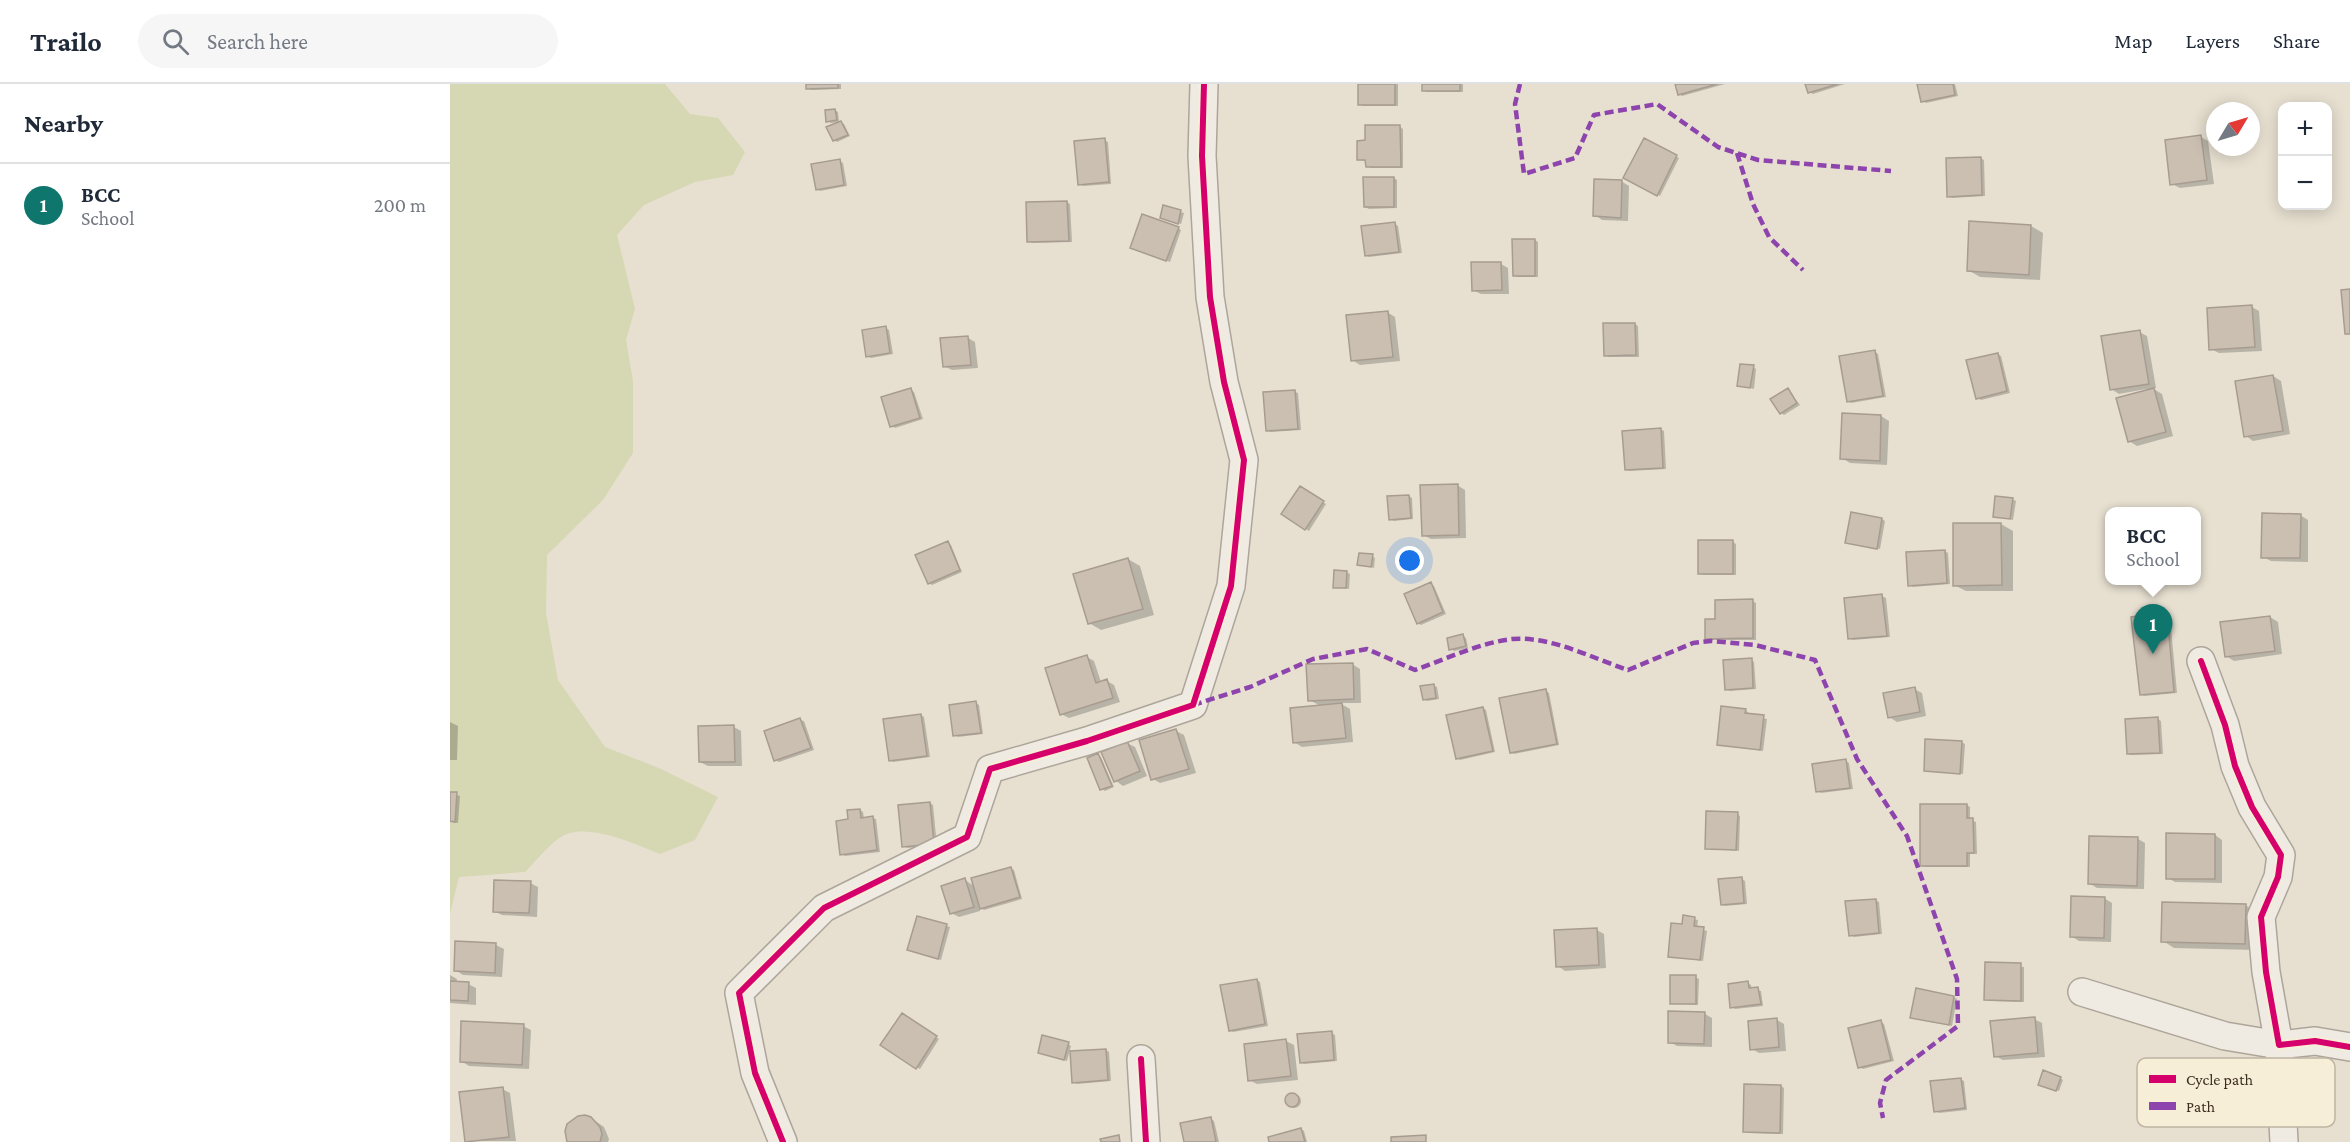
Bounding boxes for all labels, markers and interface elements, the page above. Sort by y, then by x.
search box [138,14,558,68]
icon: search [159,25,192,58]
text: Trailo [30,26,102,57]
text: Search here [207,29,308,54]
text: Map [2114,29,2153,53]
text: Layers [2186,29,2240,53]
text: Share [2273,29,2320,53]
north arrow [2206,102,2260,156]
map controls [2278,102,2332,210]
button: + [2278,102,2332,156]
text: Nearby [24,109,103,138]
button: − [2278,156,2332,210]
text: BCC [81,182,120,207]
text: 1 [40,194,47,216]
text: 200 m [374,194,426,216]
text: School [81,207,134,229]
popup [2105,507,2201,585]
text: BCC [2126,523,2166,548]
your location [1395,546,1424,575]
text: School [2126,548,2180,570]
pin: 1 [2134,604,2172,654]
legend [2137,1058,2335,1127]
text: Cycle path [2186,1071,2253,1089]
text: Path [2186,1098,2216,1115]

